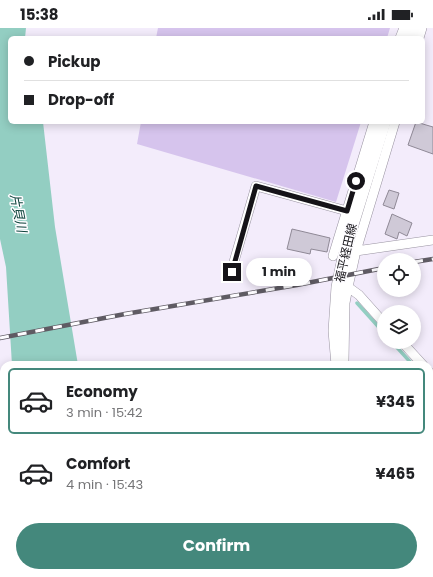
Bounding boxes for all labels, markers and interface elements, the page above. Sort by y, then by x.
text: 15:38 [20,4,58,25]
text: Pickup [48,51,100,72]
text: Drop-off [48,89,114,110]
route start [347,172,365,190]
water label: 片貝川 [5,192,32,236]
street label: 福平経田線 [330,222,361,284]
map controls [377,253,421,349]
button: locate [377,253,421,297]
callout: 1 min [246,258,312,286]
text: 1 min [262,262,296,281]
route end [223,263,241,281]
button: layers [377,305,421,349]
text: Economy [66,381,138,402]
icon: car [18,383,54,419]
text: ¥345 [376,391,415,412]
text: 3 min · 15:42 [66,403,142,422]
text: Comfort [66,453,130,474]
icon: car [18,455,54,491]
text: ¥465 [375,463,415,484]
text: 4 min · 15:43 [66,475,143,494]
button: Confirm [16,523,417,569]

